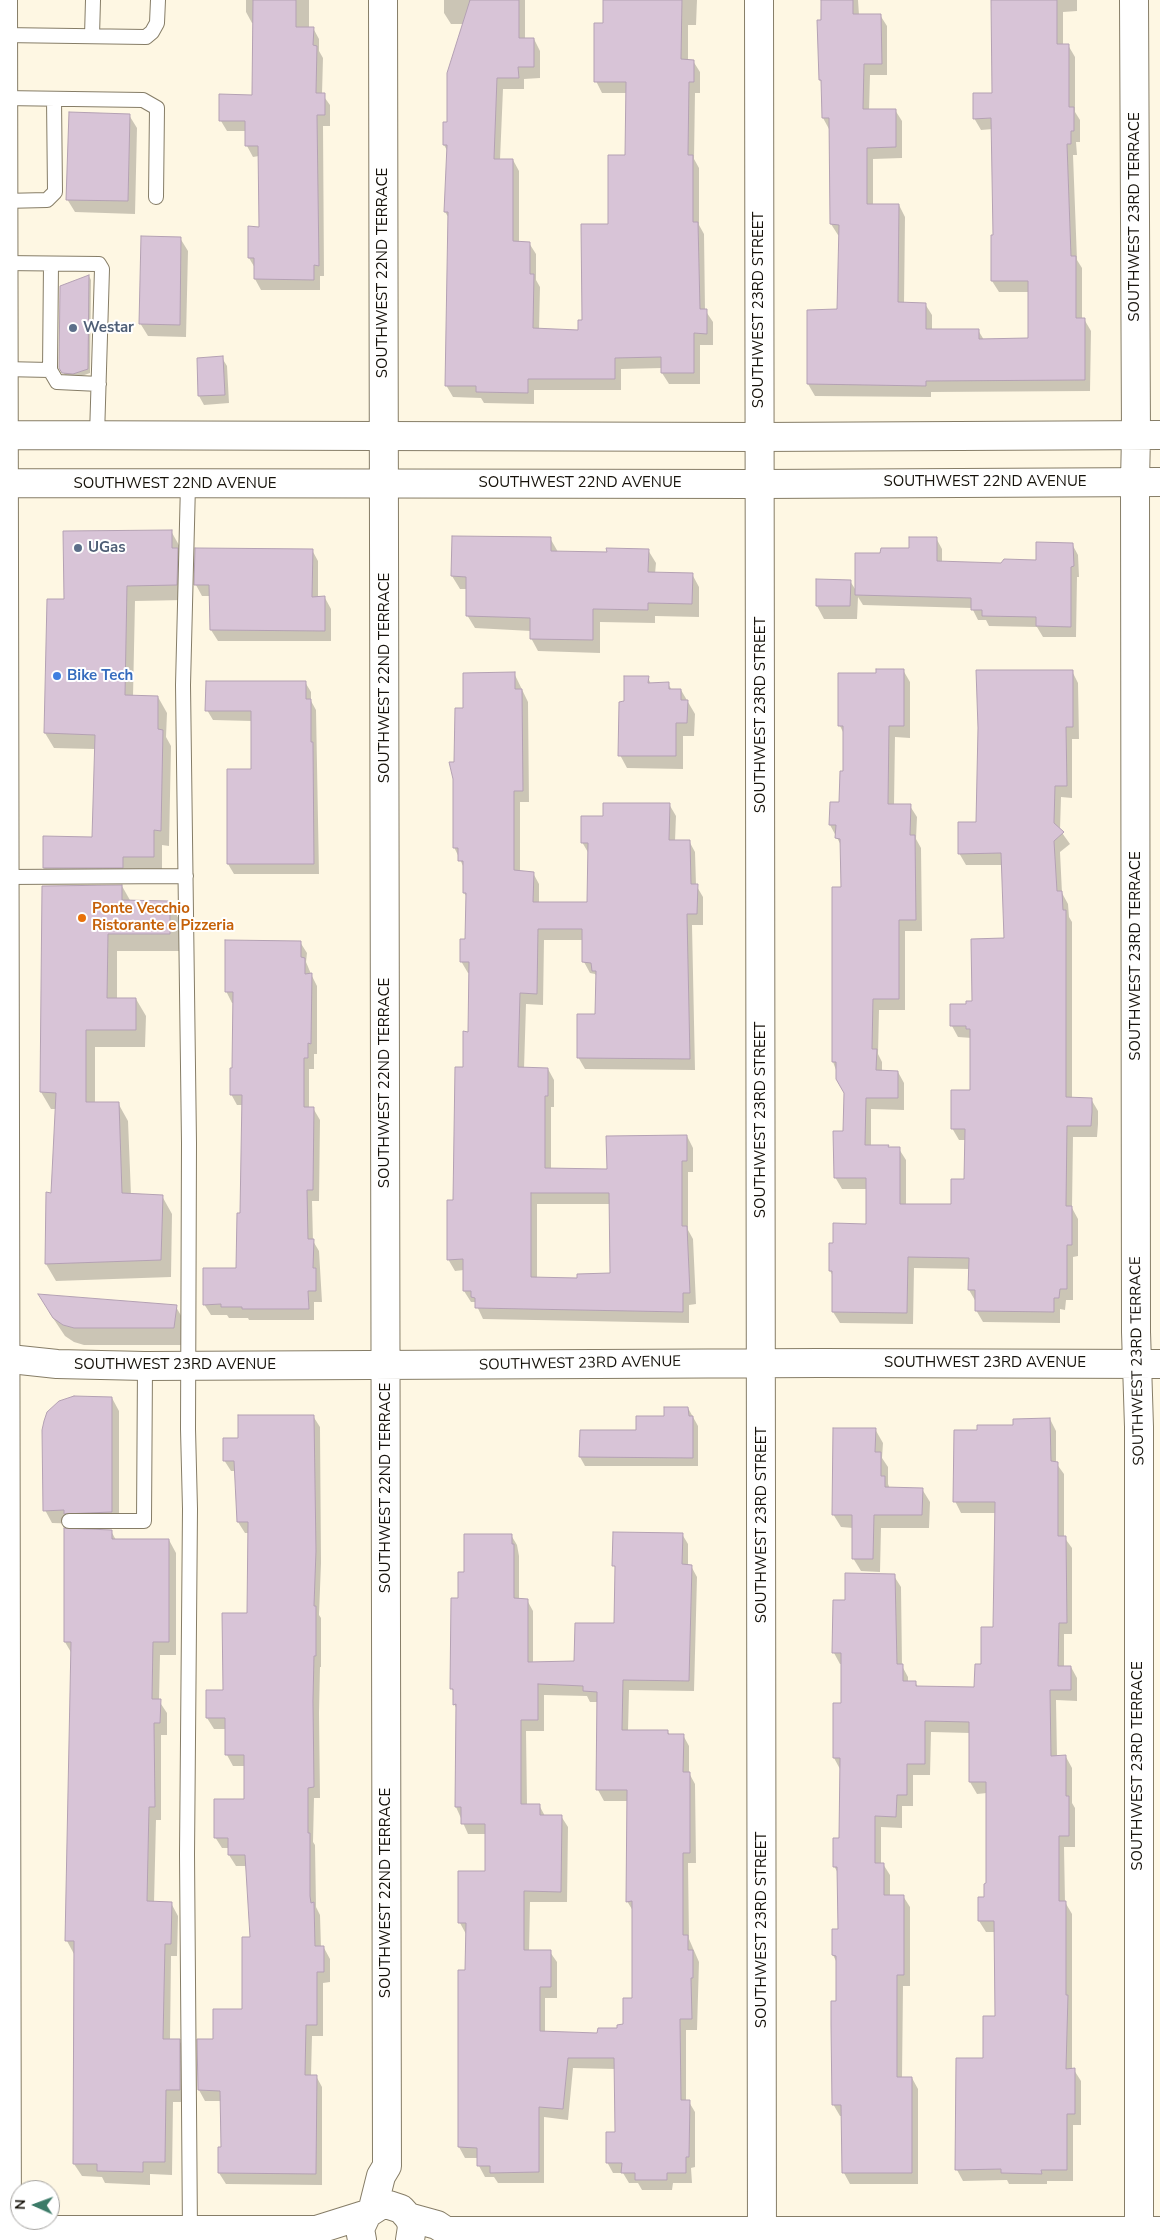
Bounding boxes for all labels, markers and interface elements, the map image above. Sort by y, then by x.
street label: SOUTHWEST 23RD TERRACE [1126,112,1144,322]
street label: SOUTHWEST 22ND TERRACE [374,168,392,378]
street label: SOUTHWEST 23RD STREET [750,212,768,408]
place label: Westar [83,319,134,337]
marker: Westar [67,322,79,334]
street label: SOUTHWEST 22ND AVENUE [883,473,1087,491]
street label: SOUTHWEST 22ND AVENUE [478,474,682,492]
street label: SOUTHWEST 22ND AVENUE [73,475,277,493]
place label: UGas [88,539,126,557]
marker: UGas [72,542,84,554]
street label: SOUTHWEST 22ND TERRACE [376,573,394,783]
street label: SOUTHWEST 23RD STREET [752,617,770,813]
place label: Bike Tech [67,667,133,685]
marker: Bike Tech [51,670,63,682]
street label: SOUTHWEST 23RD TERRACE [1127,851,1145,1061]
place label: Ponte Vecchio Ristorante e Pizzeria [92,900,234,935]
marker: Ponte Vecchio Ristorante e Pizzeria [76,912,88,924]
street label: SOUTHWEST 22ND TERRACE [376,978,394,1188]
street label: SOUTHWEST 23RD STREET [752,1022,770,1218]
street label: SOUTHWEST 23RD TERRACE [1127,1256,1149,1466]
street label: SOUTHWEST 23RD AVENUE [479,1353,681,1375]
street label: SOUTHWEST 23RD AVENUE [884,1354,1086,1372]
street label: SOUTHWEST 23RD AVENUE [74,1356,276,1374]
street label: SOUTHWEST 22ND TERRACE [377,1383,395,1593]
street label: SOUTHWEST 23RD STREET [753,1427,771,1623]
street label: SOUTHWEST 23RD TERRACE [1129,1661,1147,1871]
street label: SOUTHWEST 22ND TERRACE [377,1788,395,1998]
street label: SOUTHWEST 23RD STREET [753,1832,771,2028]
north arrow [10,2180,60,2230]
text: N [11,2199,30,2210]

